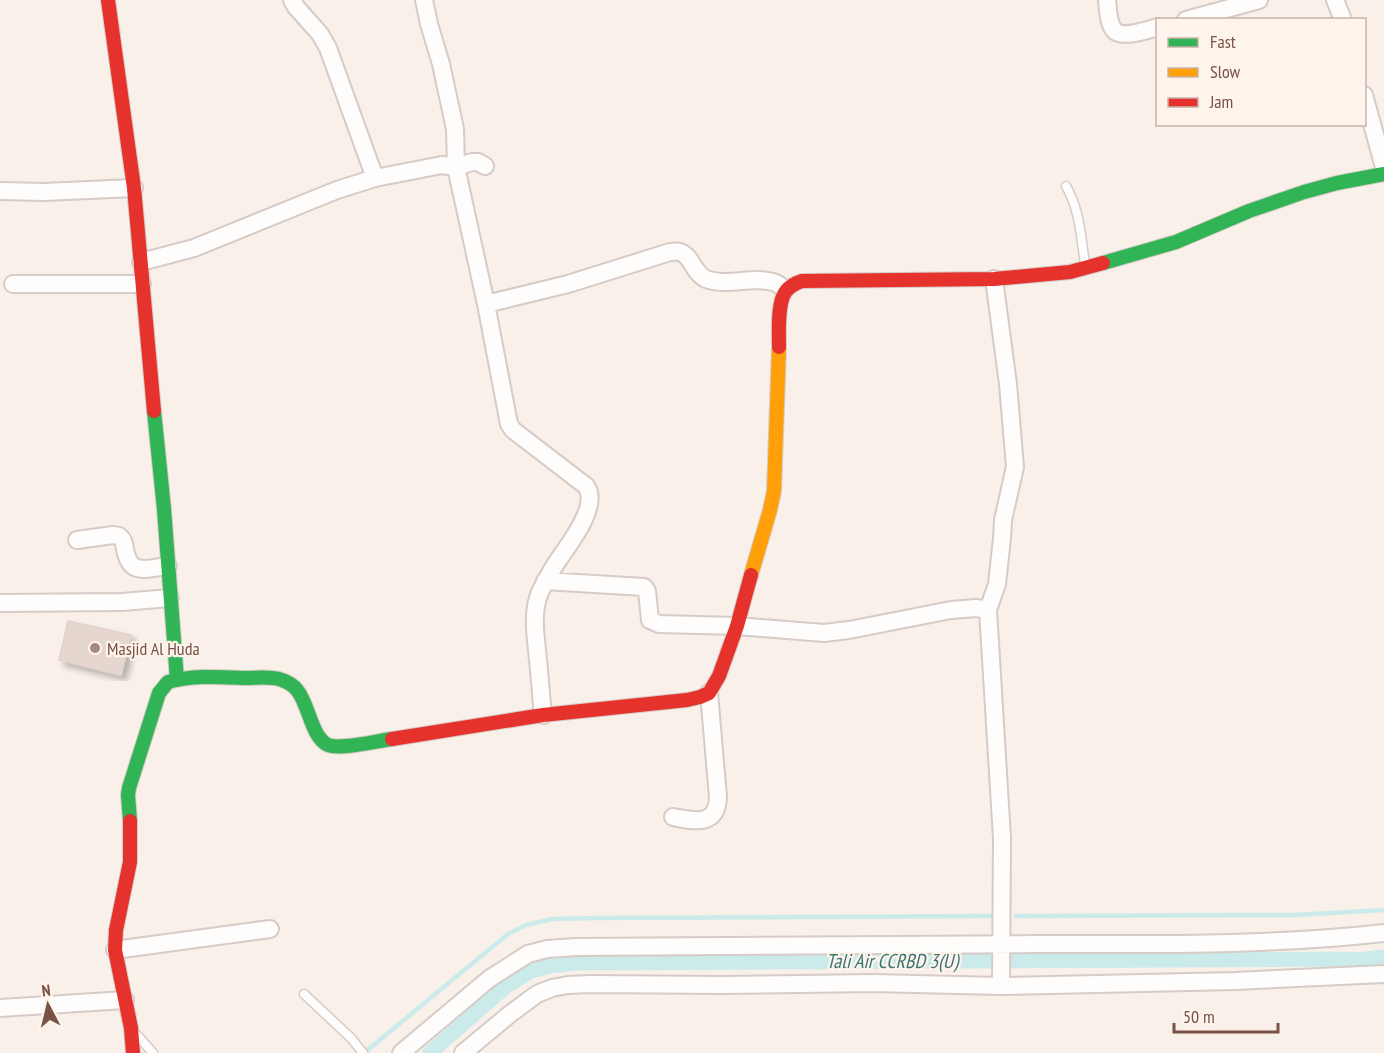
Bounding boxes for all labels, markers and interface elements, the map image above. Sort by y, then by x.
legend [1156,18,1366,126]
text: Fast [1210,30,1236,53]
text: Slow [1210,60,1241,83]
text: Jam [1209,90,1233,113]
place label: Masjid Al Huda [107,637,200,660]
marker: Masjid Al Huda [88,641,102,655]
water label: Tali Air CCRBD 3(U) [826,948,960,974]
north arrow [18,975,78,1035]
text: N [41,980,52,1001]
scale bar [1174,996,1278,1034]
text: 50 m [1183,1005,1215,1028]

